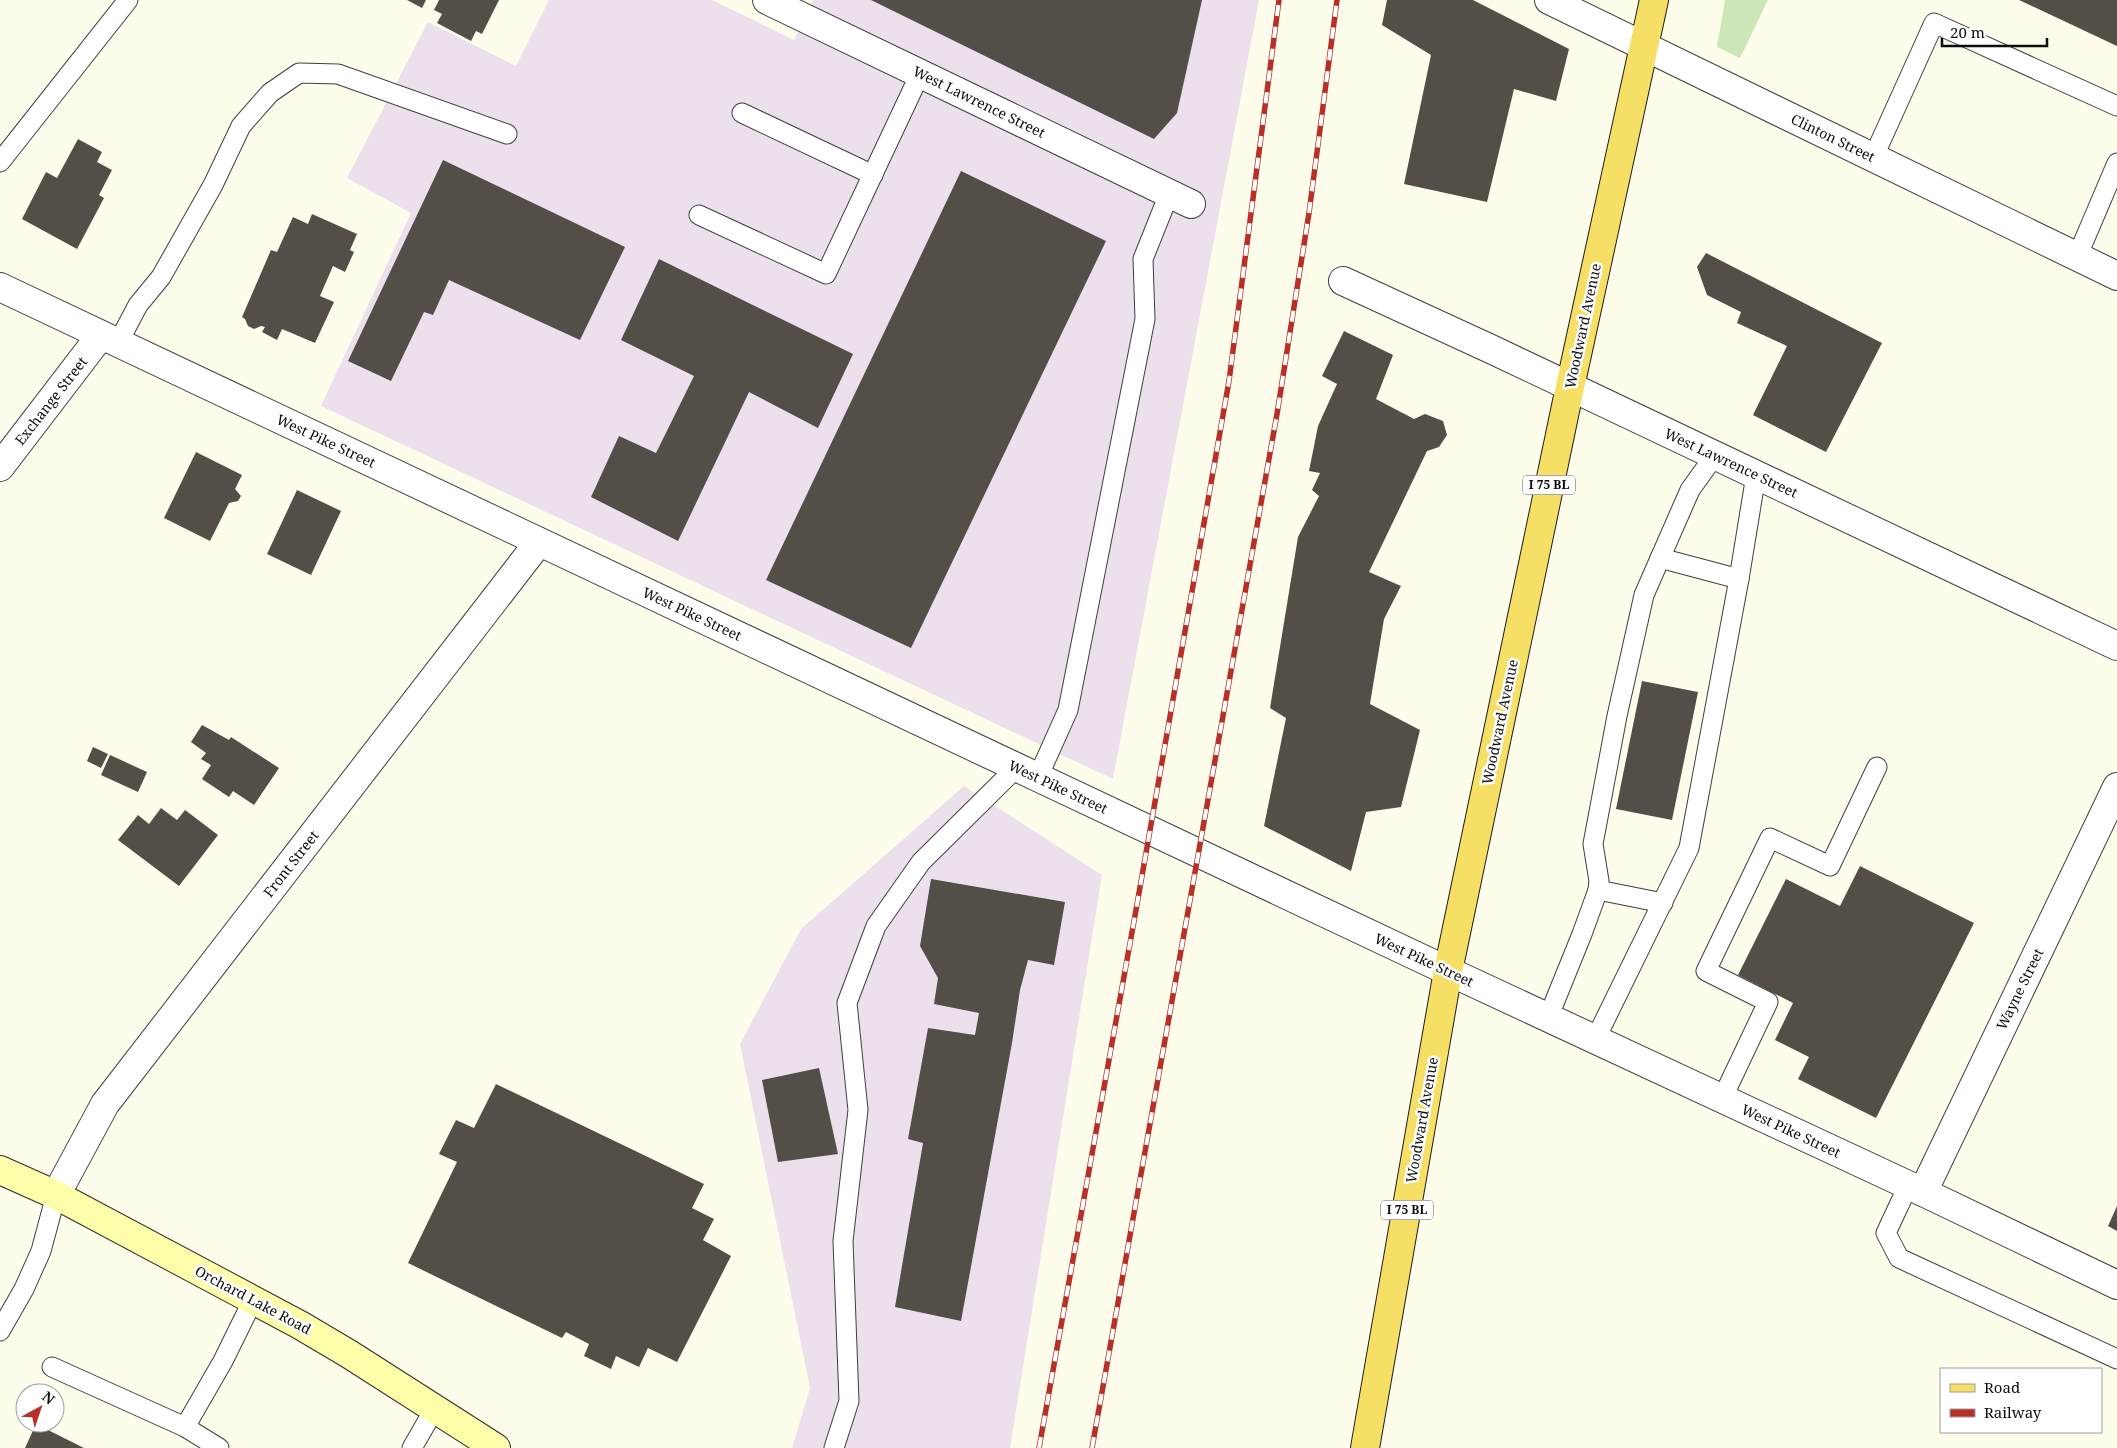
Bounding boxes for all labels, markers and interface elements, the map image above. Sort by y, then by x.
scale bar [1942,15,2047,47]
text: 20 m [1950,22,1985,42]
street label: West Lawrence Street [910,61,1049,142]
street label: Clinton Street [1788,109,1878,166]
street label: Woodward Avenue [1560,262,1605,390]
street label: Exchange Street [10,353,91,449]
street label: West Pike Street [274,409,379,472]
street label: West Lawrence Street [1661,423,1801,502]
road number: I 75 BL [1523,476,1575,494]
street label: West Pike Street [640,582,745,645]
street label: Woodward Avenue [1477,658,1522,786]
street label: West Pike Street [1006,755,1111,818]
street label: Front Street [259,826,323,901]
street label: West Pike Street [1372,928,1477,991]
street label: Wayne Street [1992,945,2047,1033]
street label: Woodward Avenue [1401,1056,1442,1184]
street label: West Pike Street [1739,1099,1844,1162]
road number: I 75 BL [1381,1200,1433,1220]
street label: Orchard Lake Road [192,1261,315,1338]
legend [1940,1368,2102,1433]
text: Road [1984,1377,2020,1397]
north arrow [15,1383,65,1433]
text: N [38,1387,59,1408]
text: Railway [1984,1402,2042,1422]

